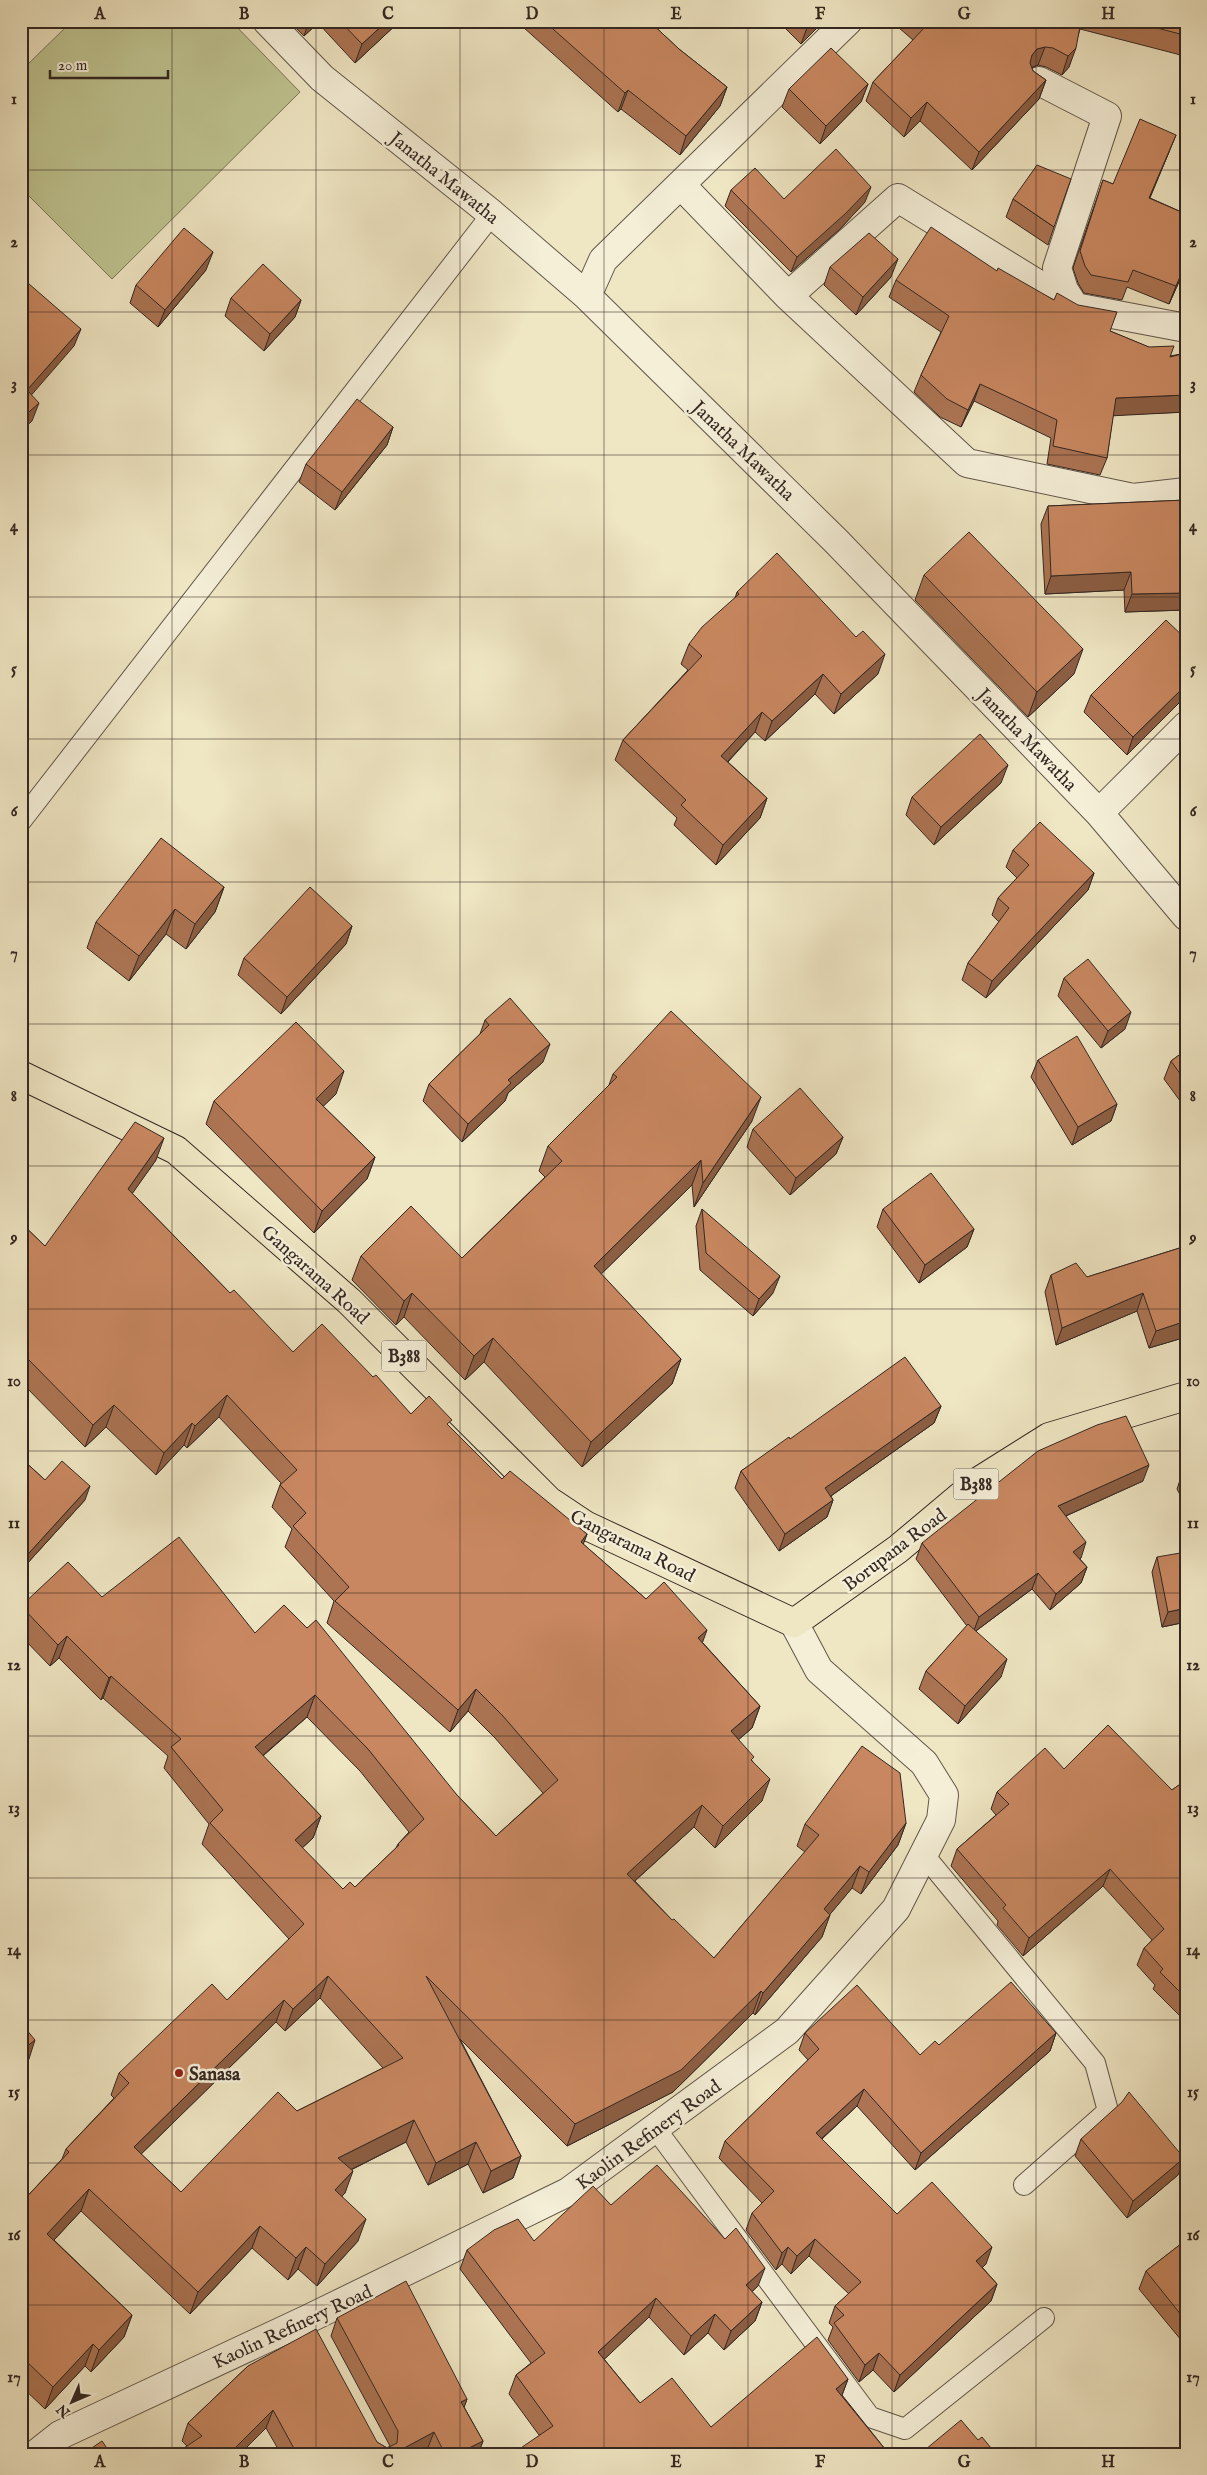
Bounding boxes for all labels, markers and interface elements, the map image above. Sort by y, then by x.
text: A [94,5,107,25]
text: B [239,5,250,25]
text: C [382,5,394,25]
text: D [526,5,539,25]
text: E [670,5,682,25]
text: F [815,5,826,25]
text: G [958,5,971,25]
text: H [1101,5,1115,25]
scale bar [50,48,168,80]
text: 20 m [58,56,88,75]
text: 1 [11,90,17,110]
text: 1 [1190,90,1196,110]
street label: Janatha Mawatha [383,126,504,231]
text: 2 [10,233,18,253]
text: 2 [1189,233,1197,253]
text: 3 [11,375,17,395]
text: 3 [1190,375,1196,395]
street label: Janatha Mawatha [685,395,800,507]
text: 4 [10,517,19,537]
text: 4 [1189,517,1198,537]
text: 5 [11,660,17,680]
text: 5 [1190,660,1196,680]
street label: Janatha Mawatha [970,682,1082,798]
text: 6 [11,802,19,822]
text: 6 [1190,802,1198,822]
text: 7 [10,944,18,964]
text: 7 [1189,944,1197,964]
text: 8 [11,1087,17,1107]
text: 8 [1190,1087,1196,1107]
street label: Gangarama Road [256,1221,374,1331]
text: 9 [10,1229,18,1249]
text: 9 [1189,1229,1197,1249]
road number: B388 [382,1340,426,1372]
text: 10 [7,1372,21,1392]
text: 10 [1186,1372,1200,1392]
road number: B388 [954,1468,998,1500]
street label: Borupana Road [839,1503,952,1597]
street label: Gangarama Road [566,1505,699,1589]
text: 11 [8,1514,20,1534]
text: 11 [1187,1514,1199,1534]
text: 12 [7,1656,21,1676]
text: 12 [1186,1656,1200,1676]
text: 13 [8,1799,20,1819]
text: 13 [1187,1799,1199,1819]
text: 14 [7,1941,22,1961]
text: 14 [1186,1941,1201,1961]
place label: Sanasa [189,2063,241,2087]
marker: Sanasa [173,2067,185,2079]
street label: Kaolin Refinery Road [572,2075,727,2196]
text: 15 [8,2083,20,2103]
text: 15 [1187,2083,1199,2103]
text: 16 [8,2226,22,2246]
text: 16 [1187,2226,1201,2246]
street label: Kaolin Refinery Road [209,2280,377,2375]
text: 17 [7,2368,21,2388]
text: 17 [1186,2368,1200,2388]
north arrow [48,2378,98,2428]
text: N [53,2400,75,2422]
text: A [94,2453,107,2473]
text: B [239,2453,250,2473]
text: C [382,2453,394,2473]
text: D [526,2453,539,2473]
text: E [670,2453,682,2473]
text: F [815,2453,826,2473]
text: G [958,2453,971,2473]
text: H [1101,2453,1115,2473]

